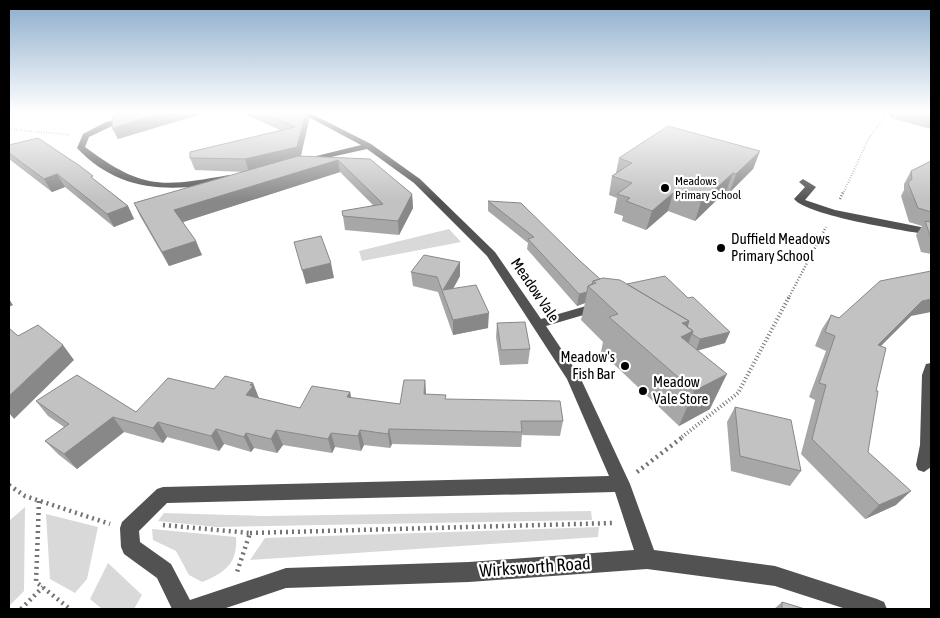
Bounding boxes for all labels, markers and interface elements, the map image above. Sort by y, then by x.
place label: Meadows Primary School [675,174,742,202]
marker: Meadows Primary School [659,182,671,194]
place label: Duffield Meadows Primary School [731,230,830,264]
marker: Duffield Meadows Primary School [715,242,727,254]
street label: Meadow Vale [508,255,563,325]
place label: Meadow's Fish Bar [560,348,616,382]
marker: Meadow's Fish Bar [619,360,631,372]
place label: Meadow Vale Store [653,373,709,407]
marker: Meadow Vale Store [637,385,649,397]
street label: Wirksworth Road [479,552,591,581]

